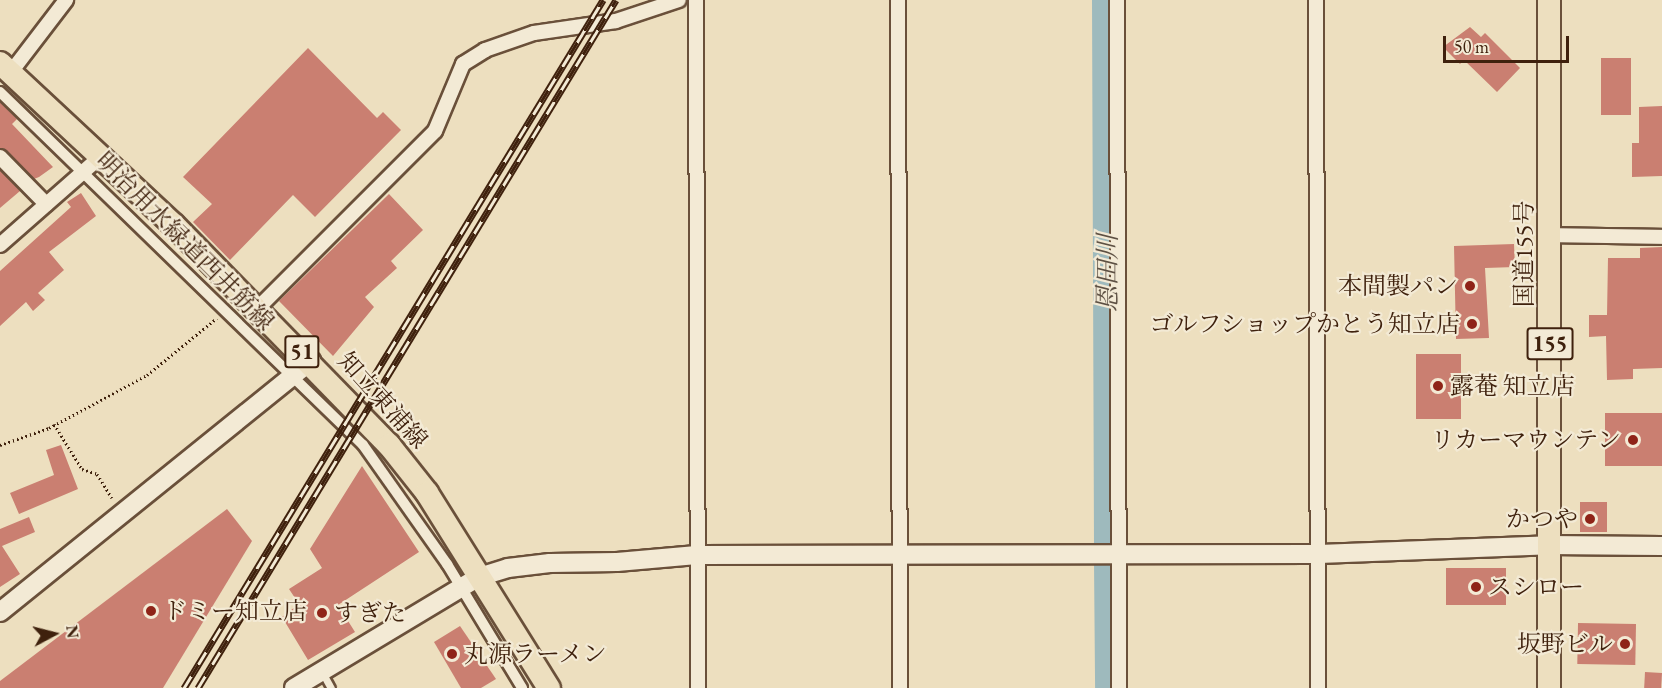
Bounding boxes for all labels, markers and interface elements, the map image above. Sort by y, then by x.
scale bar [1446,24,1572,62]
text: 50 m [1454,35,1489,58]
street label: 明治用水緑道西井筋線 [90,146,280,336]
street label: 国道155号 [1510,201,1538,307]
water label: 恩田川 [1092,234,1124,312]
place label: 本間製パン [1338,272,1458,300]
marker: 本間製パン [1463,279,1477,293]
place label: ゴルフショップかとう知立店 [1148,310,1460,338]
marker: ゴルフショップかとう知立店 [1465,317,1479,331]
road number: 155 [1526,325,1574,363]
road number: 51 [284,333,320,371]
street label: 知立東浦線 [332,346,434,454]
place label: 露菴 知立店 [1450,372,1575,400]
marker: 露菴 知立店 [1431,379,1445,393]
place label: リカーマウンテン [1429,426,1621,454]
marker: リカーマウンテン [1626,433,1640,447]
place label: かつや [1506,505,1578,533]
marker: かつや [1583,512,1597,526]
place label: スシロー [1488,573,1584,601]
marker: スシロー [1469,580,1483,594]
place label: ドミー知立店 [163,597,307,625]
place label: すぎた [334,599,406,627]
north arrow [24,604,84,664]
marker: ドミー知立店 [144,604,158,618]
marker: すぎた [315,606,329,620]
text: N [61,624,84,639]
place label: 坂野ビル [1517,630,1613,658]
marker: 坂野ビル [1618,637,1632,651]
place label: 丸源ラーメン [464,640,608,668]
marker: 丸源ラーメン [445,647,459,661]

